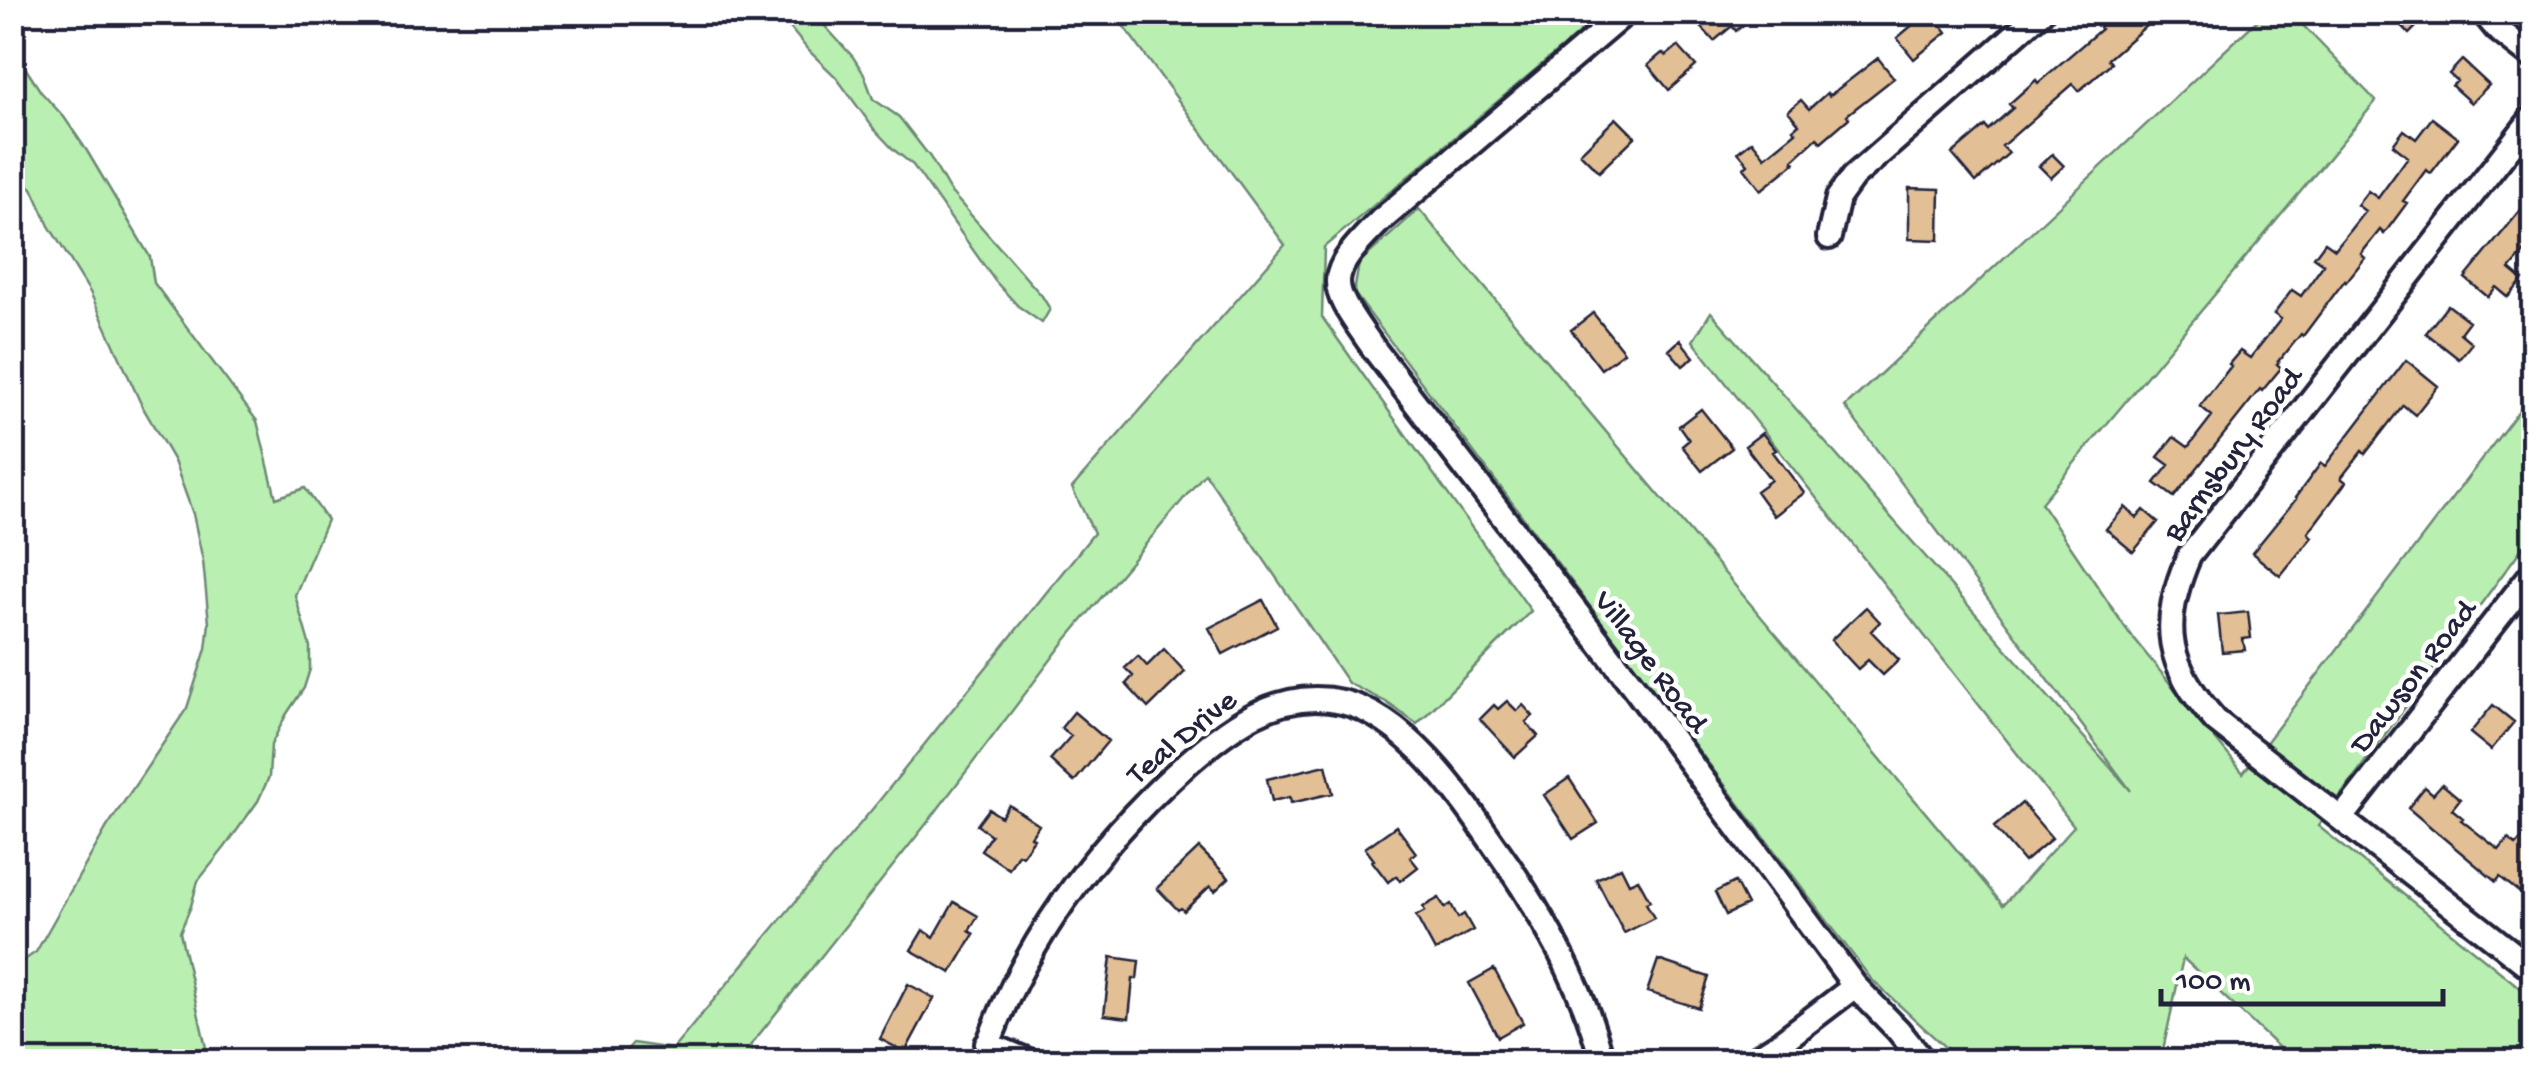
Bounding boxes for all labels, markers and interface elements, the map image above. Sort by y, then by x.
street label: Barnsbury Road [2156,359,2314,552]
street label: Village Road [1582,583,1716,744]
street label: Dawson Road [2342,592,2488,764]
street label: Teal Drive [1119,683,1246,796]
scale bar [2161,944,2444,1006]
text: 100 m [2175,966,2251,1001]

